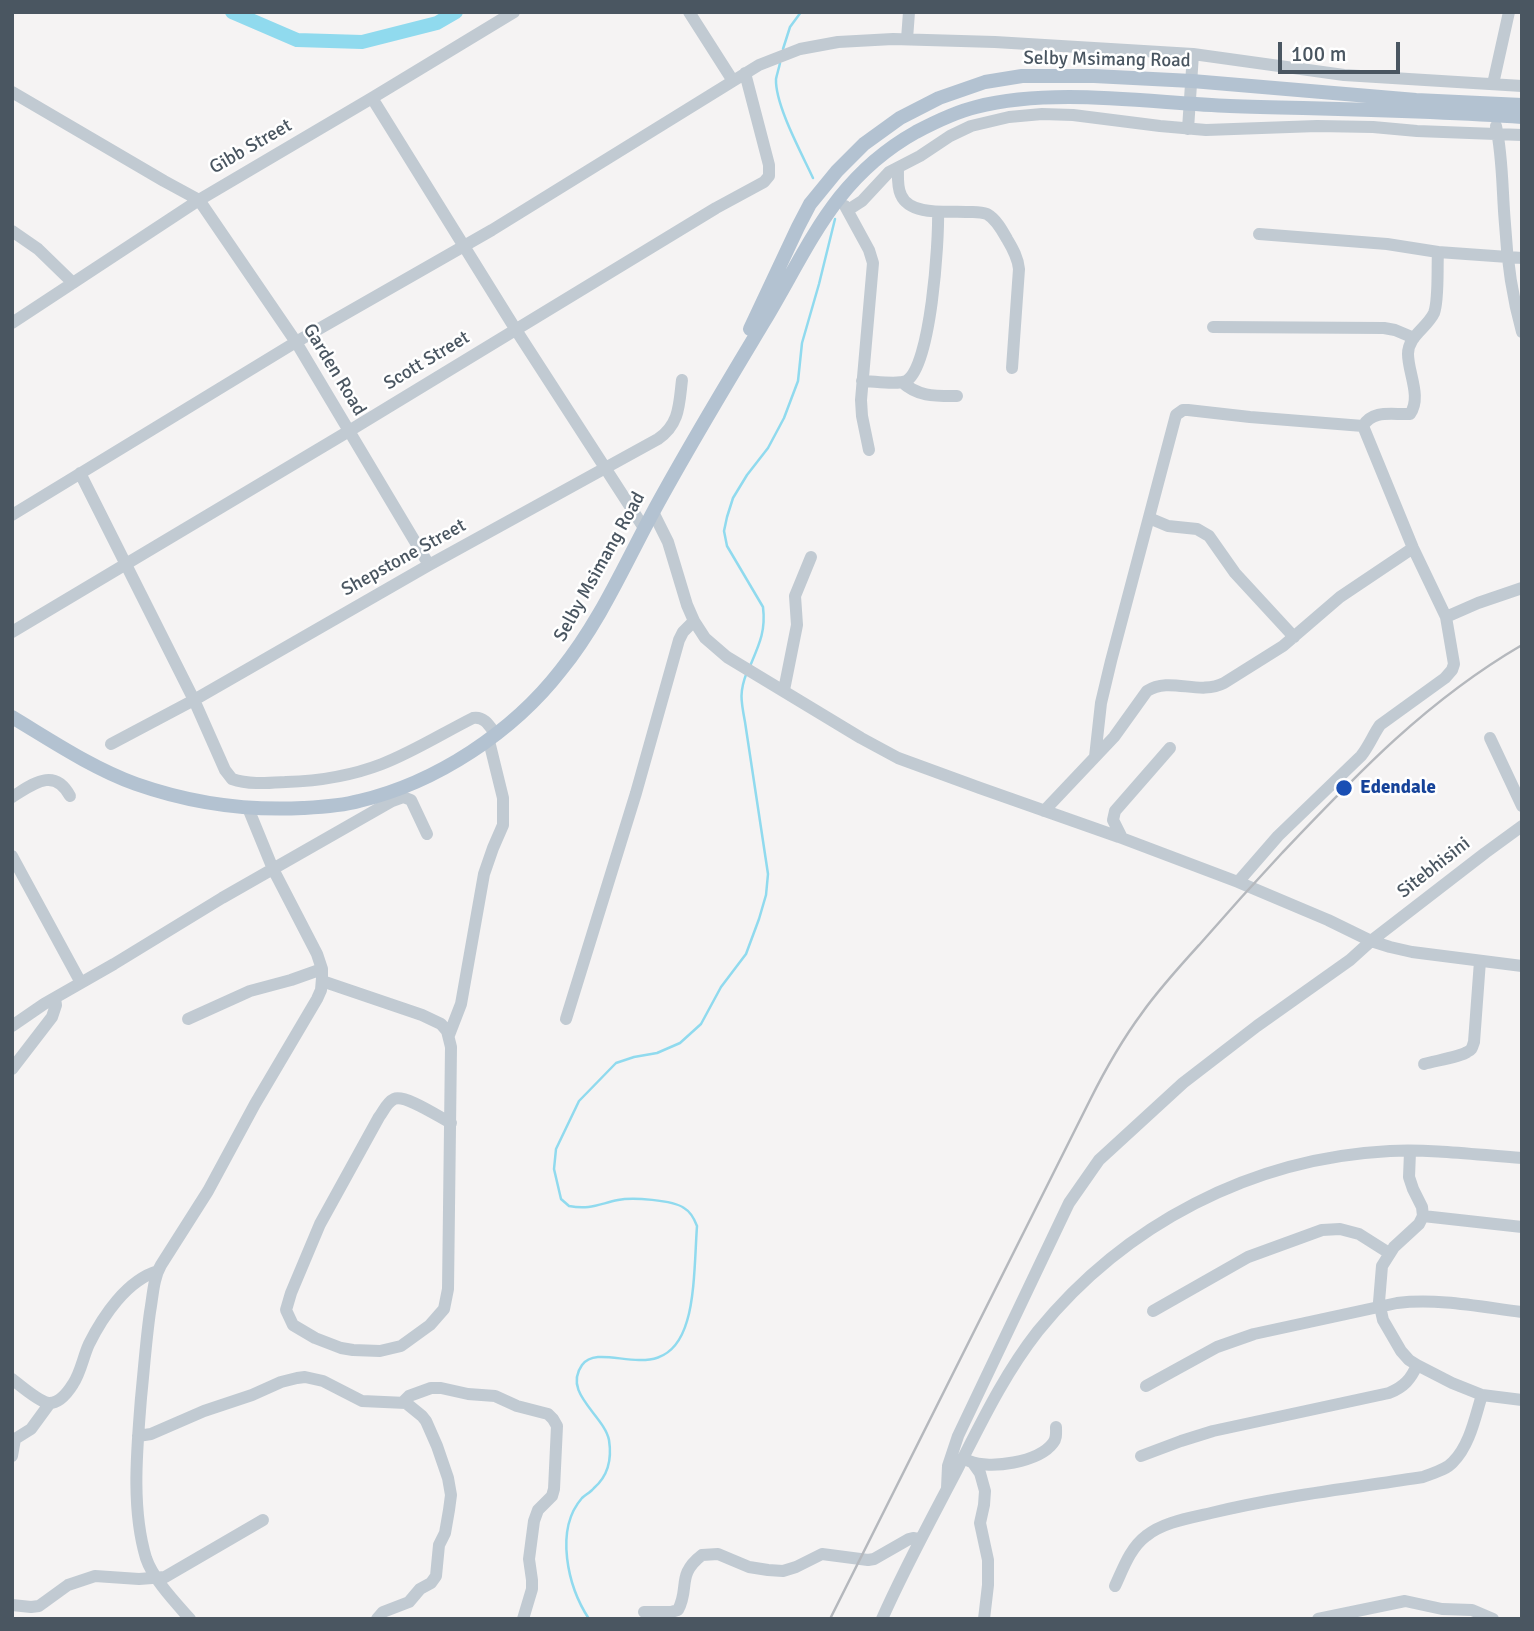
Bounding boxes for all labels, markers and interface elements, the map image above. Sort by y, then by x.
scale bar [1282,28,1404,72]
text: 100 m [1291,41,1346,67]
street label: Selby Msimang Road [1023,47,1191,73]
street label: Gibb Street [206,114,296,180]
street label: Garden Road [298,320,370,420]
street label: Scott Street [380,326,474,396]
street label: Selby Msimang Road [549,488,651,646]
street label: Shepstone Street [338,514,470,602]
place label: Edendale [1360,777,1436,799]
marker: Edendale [1334,778,1354,798]
street label: Sitebhisini [1393,833,1475,903]

